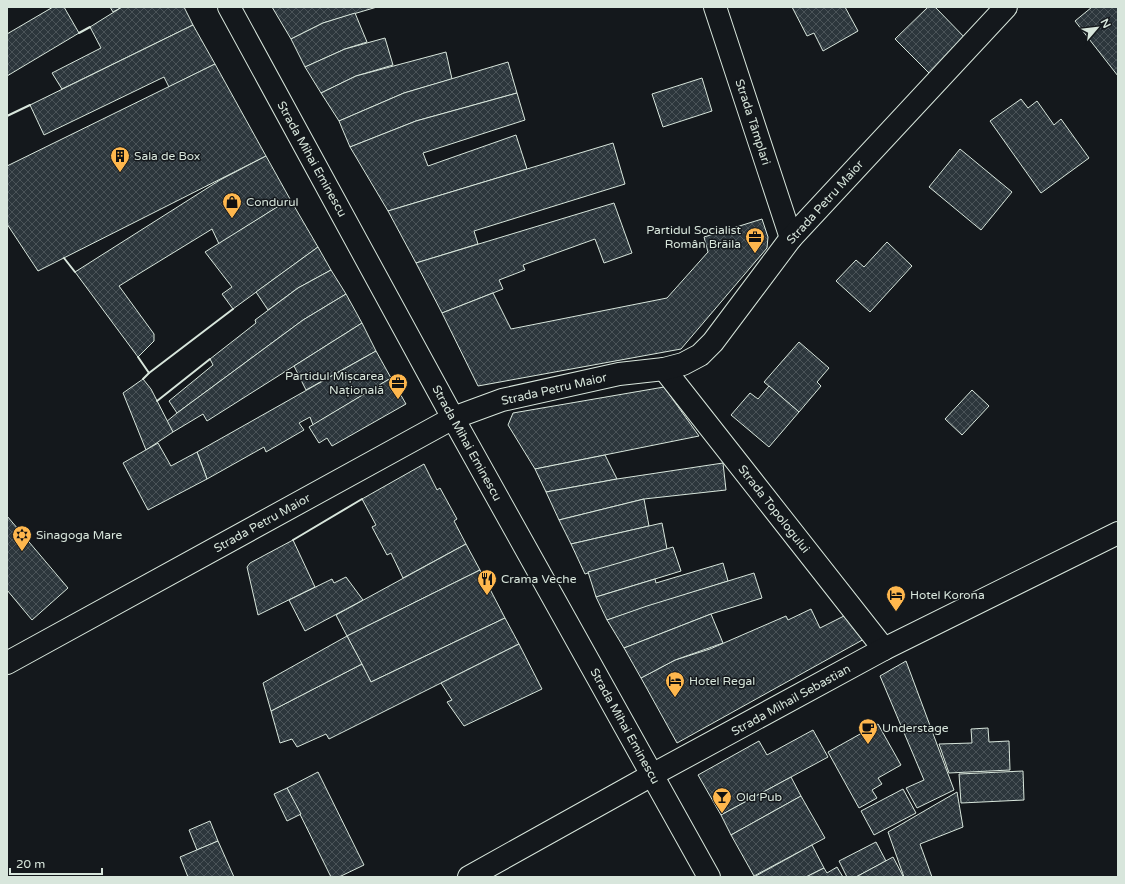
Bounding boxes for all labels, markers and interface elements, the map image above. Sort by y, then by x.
north arrow [1077,8,1117,48]
text: N [1098,17,1113,30]
street label: Strada Tâmplari [733,77,773,167]
street label: Strada Mihai Eminescu [274,99,350,219]
building icon: Sala de Box [109,145,131,173]
place label: Sala de Box [134,149,200,163]
street label: Strada Petru Maior [784,157,867,247]
shop icon: Condurul [221,191,243,219]
place label: Condurul [246,195,299,209]
place label: Partidul Socialist Român Brăila [646,223,741,251]
office icon: Partidul Socialist Român Brăila [744,226,766,254]
place label: Partidul Mișcarea Națională [285,369,384,397]
street label: Strada Petru Maior [500,370,609,408]
office icon: Partidul Mișcarea Națională [387,372,409,400]
street label: Strada Mihai Eminescu [429,383,505,503]
street label: Strada Topologului [735,462,813,556]
street label: Strada Petru Maior [211,491,313,555]
synagogue icon: Sinagoga Mare [11,524,33,552]
place label: Sinagoga Mare [36,528,122,542]
restaurant icon: Crama Veche [476,568,498,596]
place label: Crama Veche [501,572,577,586]
hotel icon: Hotel Korona [885,584,907,612]
place label: Hotel Korona [910,588,985,602]
street label: Strada Mihail Sebastian [729,661,853,739]
street label: Strada Mihai Eminescu [587,666,663,786]
hotel icon: Hotel Regal [664,670,686,698]
place label: Hotel Regal [689,674,755,688]
cafe icon: Understage [857,717,879,745]
place label: Understage [882,721,949,735]
bar icon: Old Pub [711,786,733,814]
place label: Old Pub [736,790,782,804]
scale bar [10,850,102,876]
text: 20 m [16,857,45,871]

